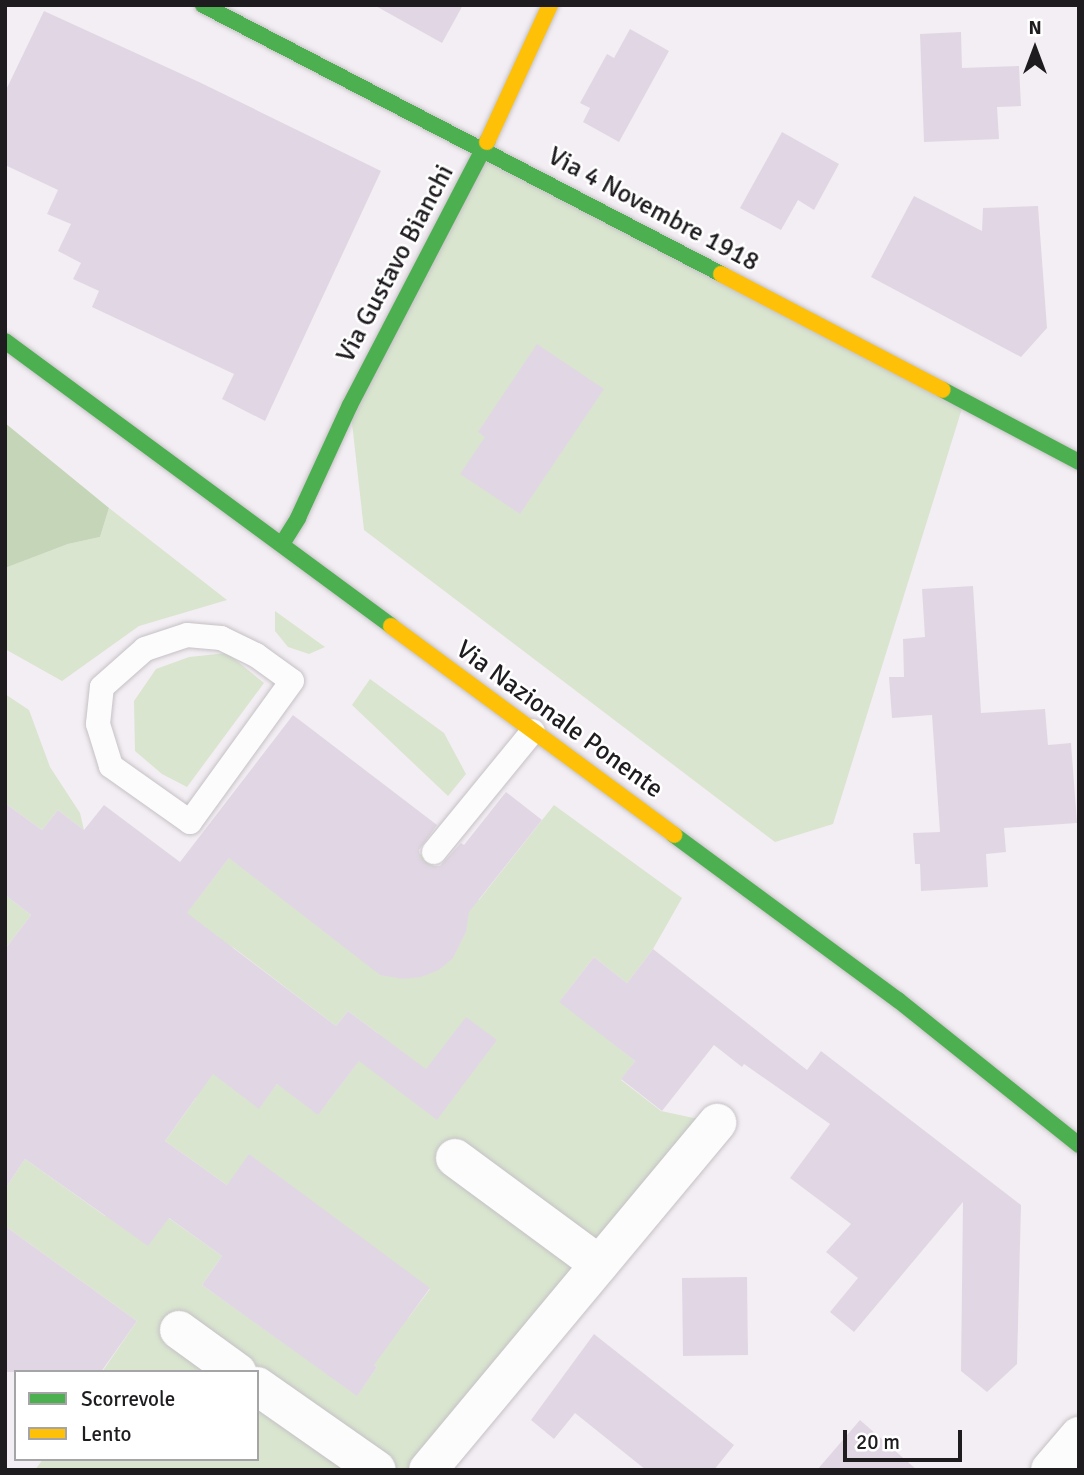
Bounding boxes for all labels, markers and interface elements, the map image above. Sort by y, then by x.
north arrow [1000,14,1070,84]
text: N [1028,16,1042,40]
street label: Via 4 Novembre 1918 [542,141,764,279]
street label: Via Gustavo Bianchi [331,160,461,368]
street label: Via Nazionale Ponente [449,634,669,806]
legend [14,1370,259,1461]
text: Scorrevole [81,1386,175,1412]
scale bar [846,1416,965,1460]
text: Lento [81,1421,131,1447]
text: 20 m [856,1429,900,1455]

